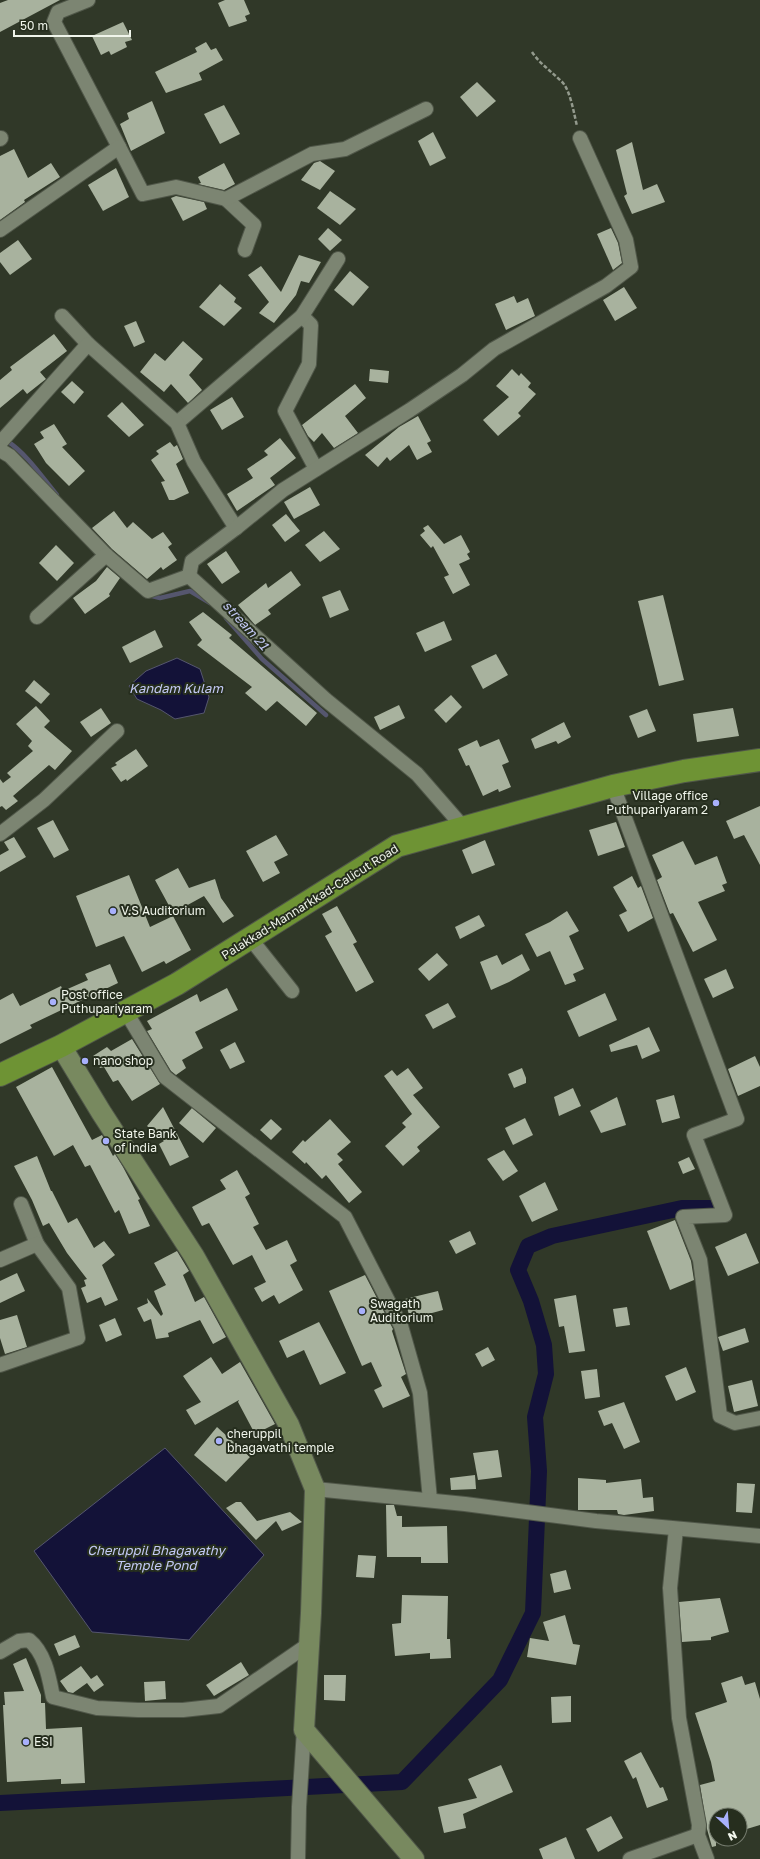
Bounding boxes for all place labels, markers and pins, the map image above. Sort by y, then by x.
place label: Village office Puthupariyaram 2 [606,788,708,817]
marker: Village office Puthupariyaram 2 [711,798,721,808]
place label: V.S Auditorium [121,903,205,918]
marker: V.S Auditorium [108,906,118,916]
place label: Post office Puthupariyaram [61,987,153,1016]
marker: Post office Puthupariyaram [48,997,58,1007]
place label: nano shop [93,1053,153,1068]
marker: nano shop [80,1056,90,1066]
place label: State Bank of India [114,1126,177,1155]
marker: State Bank of India [101,1136,111,1146]
place label: Swagath Auditorium [370,1296,433,1325]
marker: Swagath Auditorium [357,1306,367,1316]
place label: cheruppil bhagavathi temple [227,1426,334,1455]
marker: cheruppil bhagavathi temple [214,1436,224,1446]
place label: ESI [34,1734,53,1749]
marker: ESI [21,1737,31,1747]

